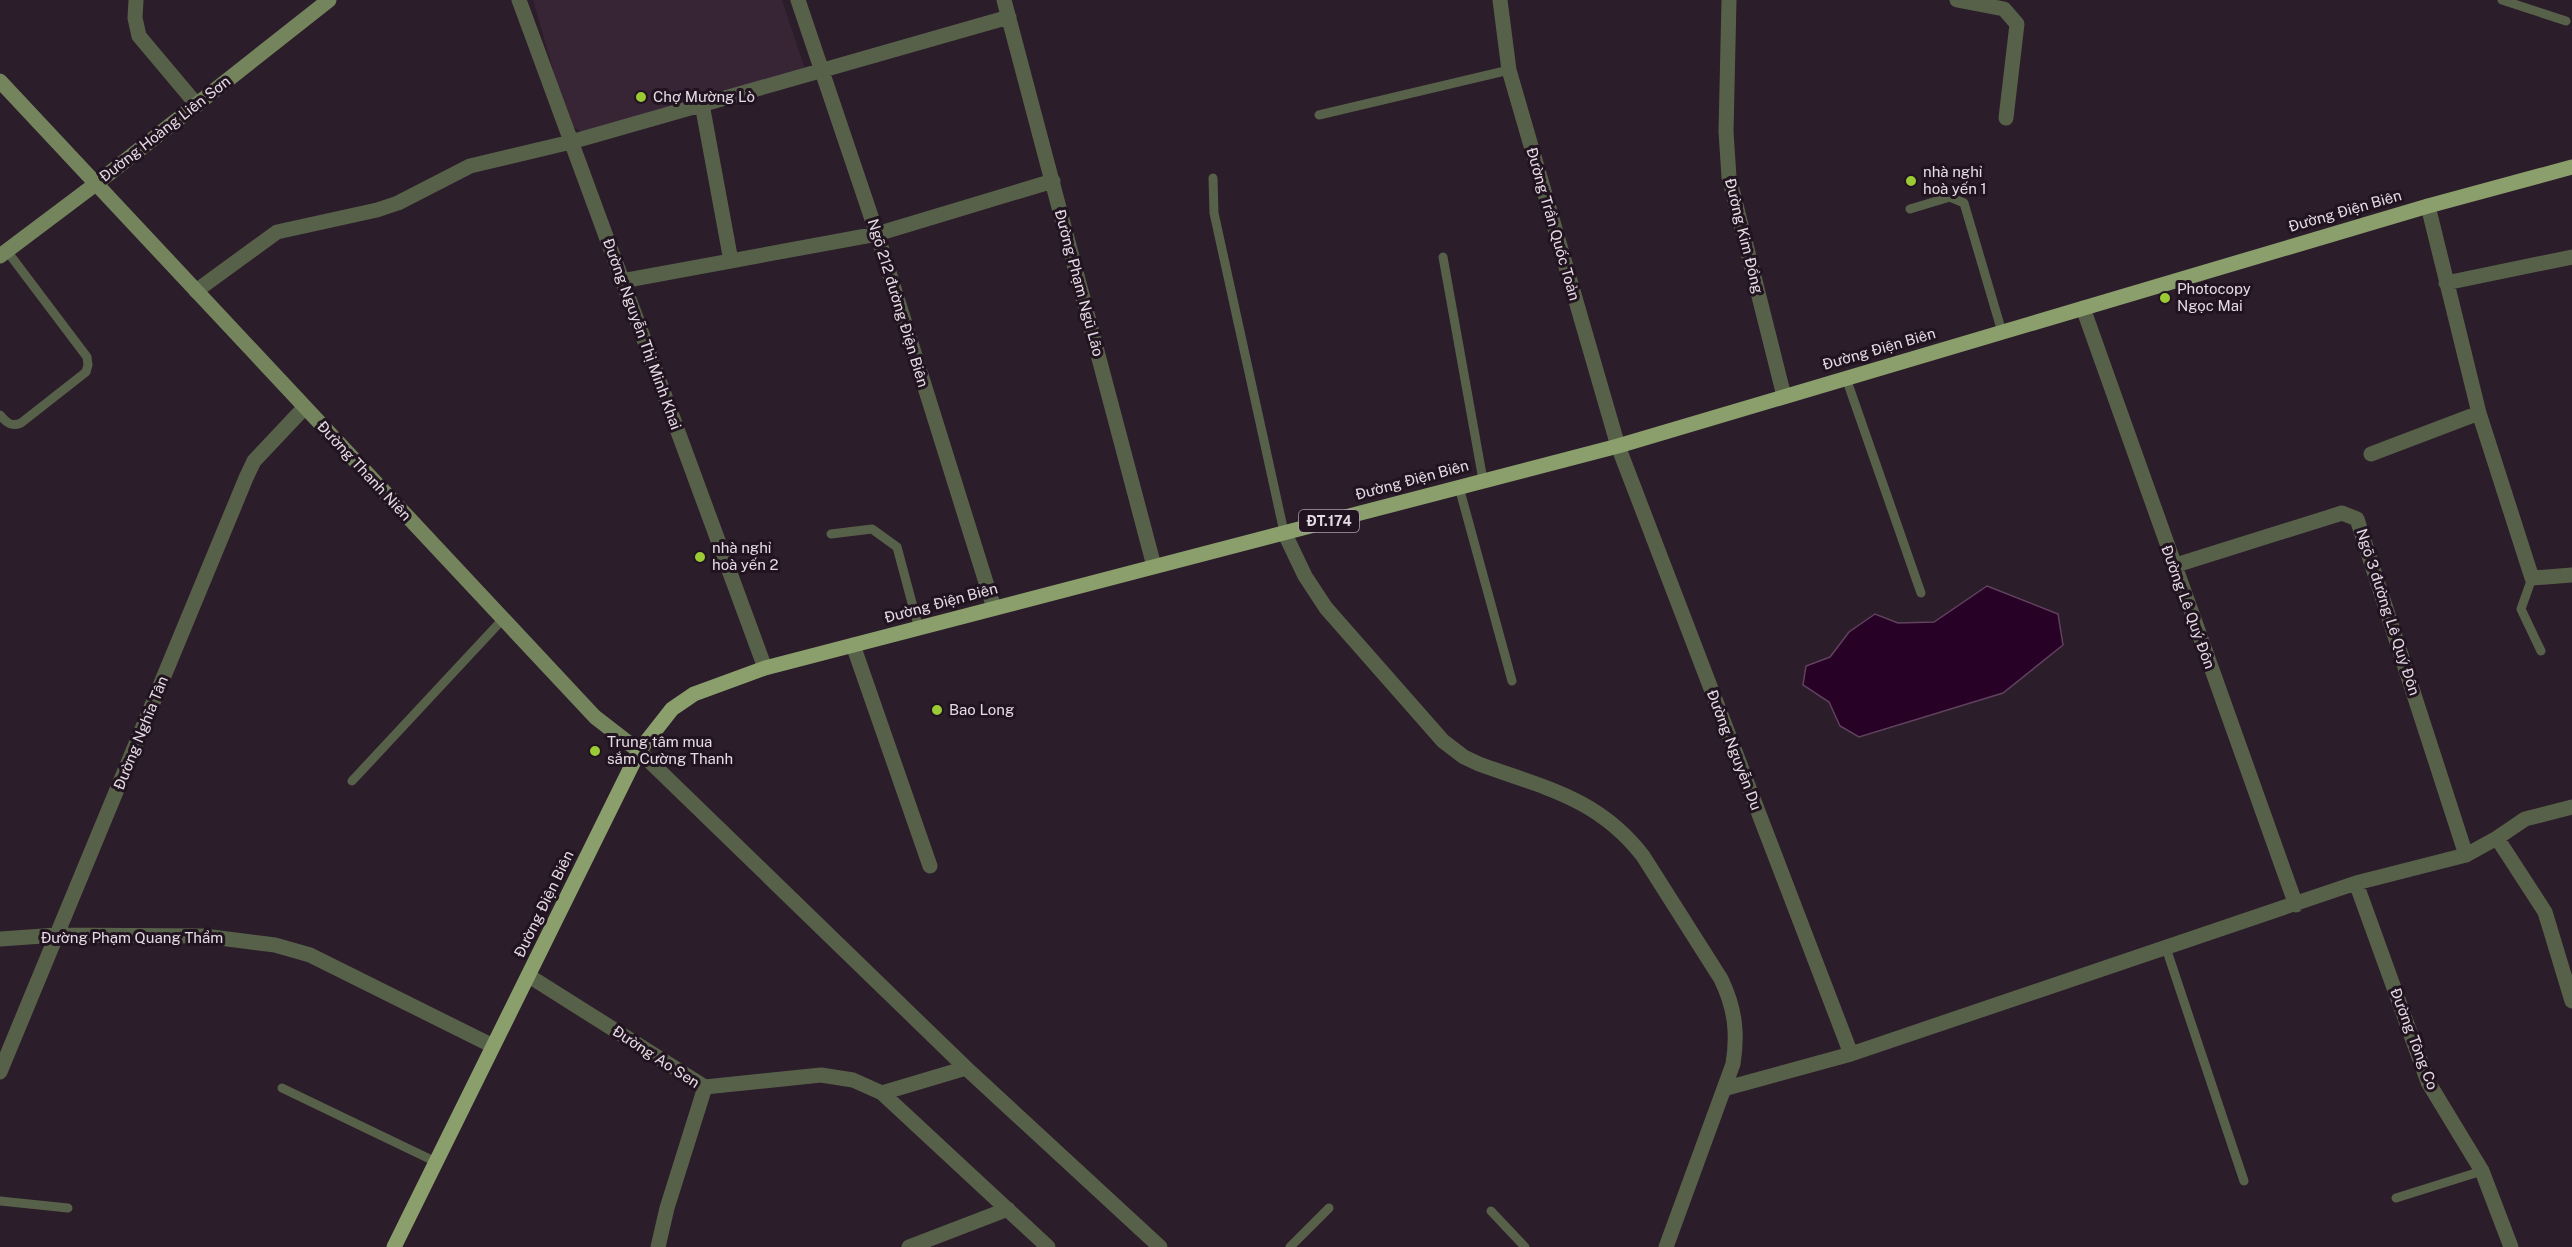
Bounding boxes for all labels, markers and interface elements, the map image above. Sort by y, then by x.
street label: Đường Hoàng Liên Sơn [96,72,233,185]
place label: Chợ Mường Lò [653,88,755,105]
marker: Chợ Mường Lò [634,90,648,104]
street label: Đường Trần Quốc Toản [1523,145,1584,302]
place label: nhà nghỉ hoà yến 1 [1923,163,1987,197]
marker: nhà nghỉ hoà yến 1 [1904,174,1918,188]
street label: Đường Kim Đồng [1722,176,1767,295]
street label: Đường Điện Biên [2286,186,2403,235]
street label: Đường Phạm Ngũ Lão [1052,207,1107,358]
street label: Ngõ 212 đường Điện Biên [865,217,932,389]
street label: Đường Nguyễn Thị Minh Khai [600,236,685,432]
place label: Photocopy Ngọc Mai [2177,280,2251,314]
marker: Photocopy Ngọc Mai [2158,291,2172,305]
street label: Đường Điện Biên [1820,324,1937,373]
street label: Đường Thanh Niên [314,417,415,524]
street label: Đường Điện Biên [1353,456,1470,503]
road number: ĐT.174 [1299,510,1359,532]
street label: Ngõ 3 đường Lê Quý Đôn [2353,526,2423,697]
place label: nhà nghỉ hoà yến 2 [712,539,779,573]
street label: Đường Lê Quý Đôn [2158,543,2219,671]
marker: nhà nghỉ hoà yến 2 [693,550,707,564]
street label: Đường Điện Biên [882,579,999,626]
street label: Đường Nghĩa Tân [110,674,171,792]
street label: Đường Nguyễn Du [1704,687,1765,812]
place label: Bao Long [949,701,1014,718]
marker: Bao Long [930,703,944,717]
place label: Trung tâm mua sắm Cường Thanh [607,733,733,767]
marker: Trung tâm mua sắm Cường Thanh [588,744,602,758]
street label: Đường Điện Biên [510,848,577,960]
street label: Đường Phạm Quang Thẩm [41,929,223,946]
street label: Đường Tông Co [2387,986,2442,1092]
street label: Đường Ao Sen [610,1022,703,1091]

